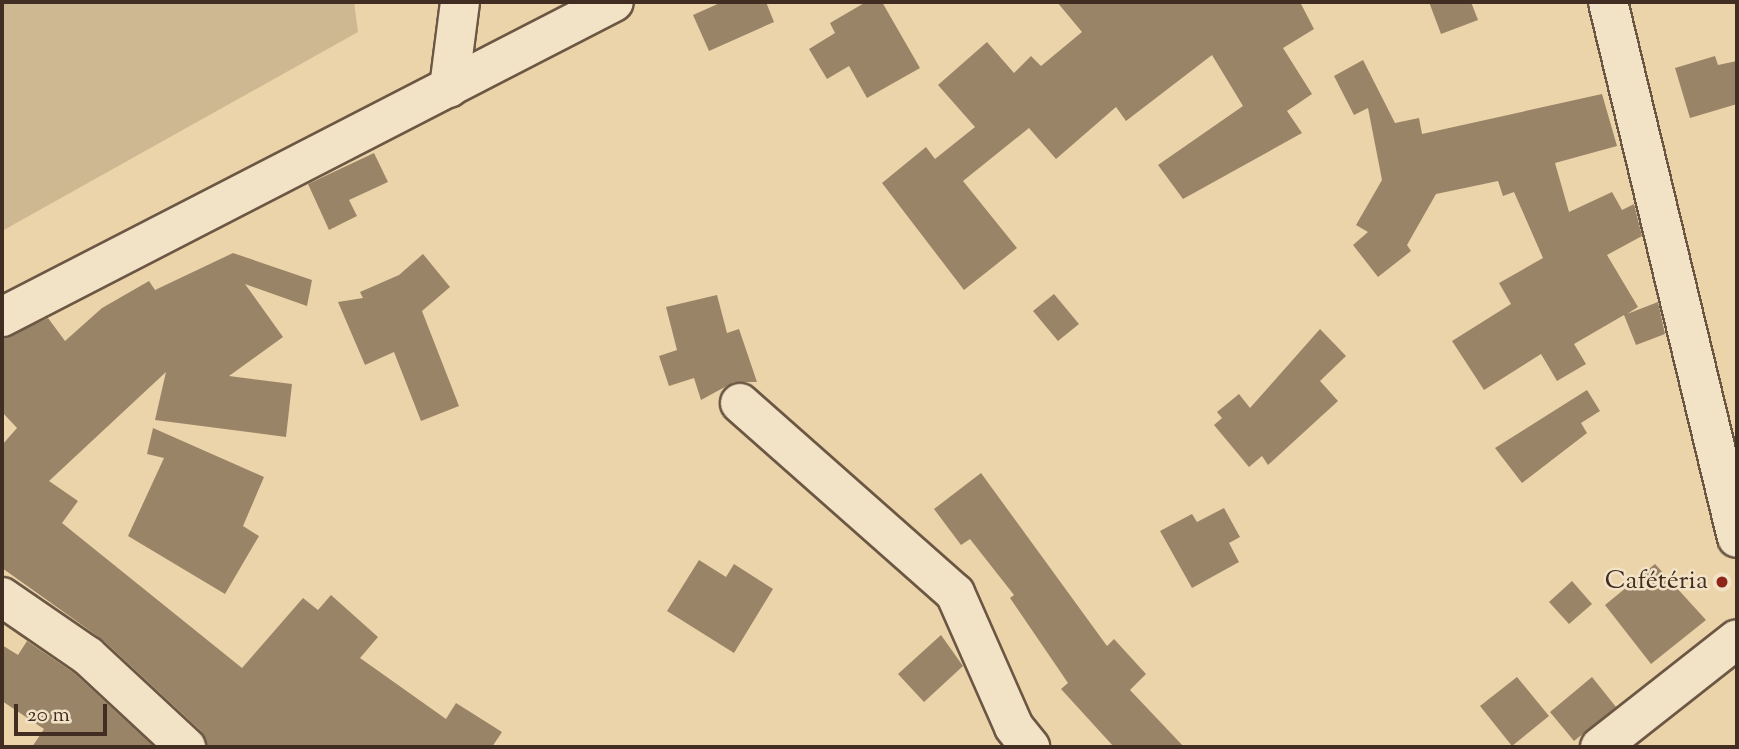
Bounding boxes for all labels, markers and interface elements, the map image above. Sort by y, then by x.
place label: Cafétéria [1605,566,1708,598]
marker: Cafétéria [1714,574,1730,590]
scale bar [18,690,110,734]
text: 20 m [27,701,70,731]

